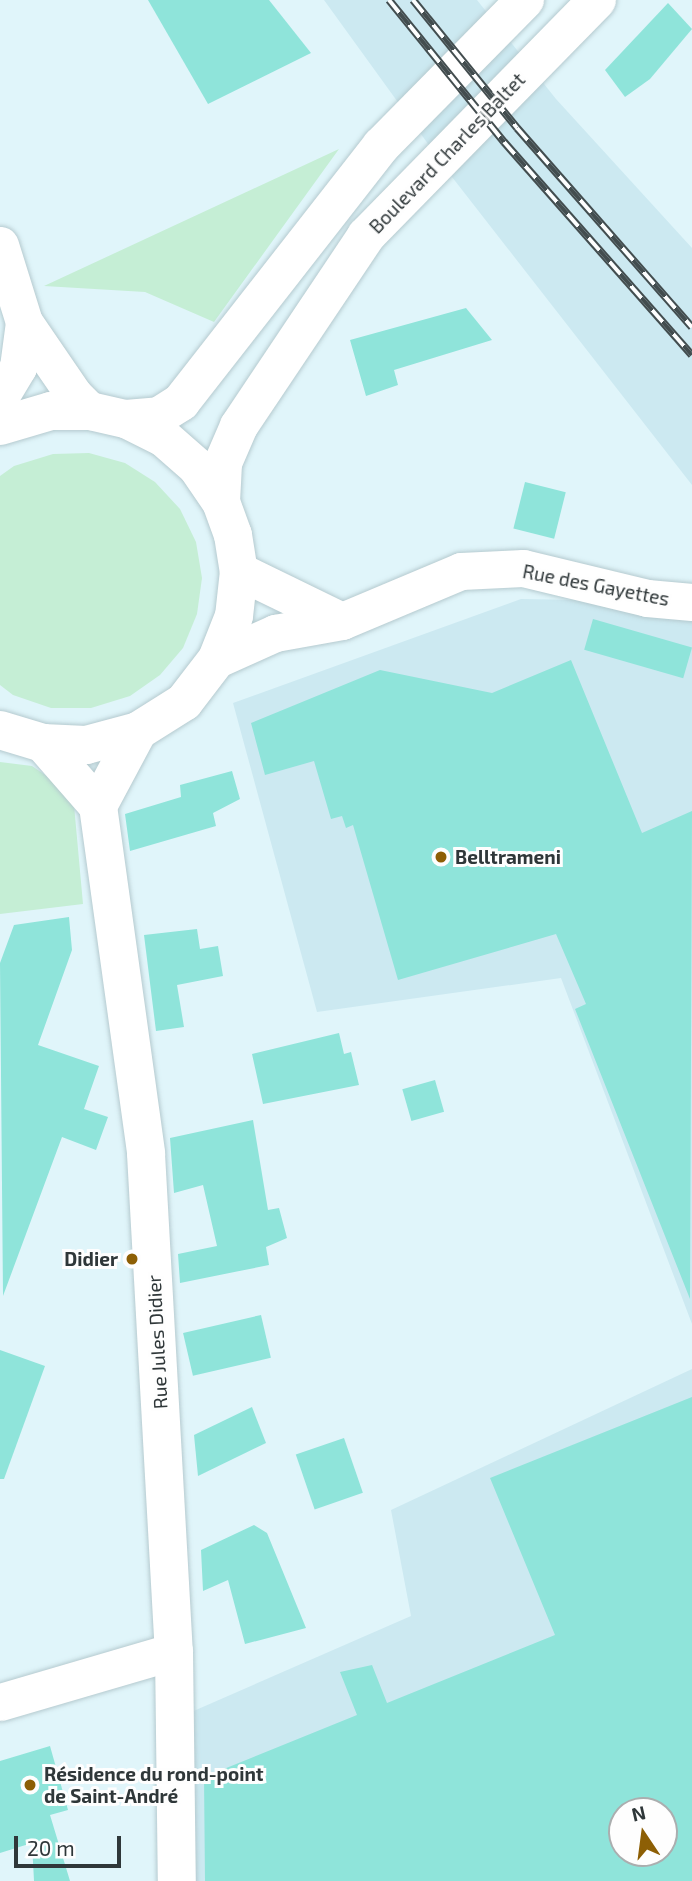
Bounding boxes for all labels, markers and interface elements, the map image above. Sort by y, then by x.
street label: Boulevard Charles Baltet [364,68,530,238]
street label: Rue des Gayettes [521,560,671,610]
place label: Belltrameni [455,846,561,868]
marker: Belltrameni [433,849,449,865]
place label: Didier [64,1248,118,1270]
marker: Didier [124,1251,140,1267]
street label: Rue Jules Didier [142,1274,172,1410]
place label: Résidence du rond-point de Saint-André [44,1763,264,1807]
marker: Résidence du rond-point de Saint-André [22,1777,38,1793]
north arrow [608,1797,678,1867]
text: N [629,1800,648,1826]
scale bar [18,1822,124,1866]
text: 20 m [27,1835,75,1860]

